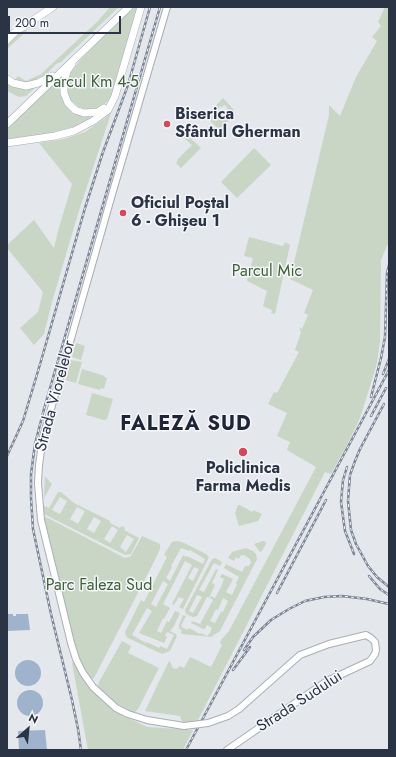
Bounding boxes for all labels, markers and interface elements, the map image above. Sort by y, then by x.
scale bar [10,8,123,34]
text: 200 m [15,14,49,32]
park label: Parcul Km 4-5 [45,73,139,93]
place label: Biserica Sfântul Gherman [175,105,301,143]
marker: Biserica Sfântul Gherman [162,119,172,129]
place label: Oficiul Poștal 6 - Ghișeu 1 [131,194,229,232]
marker: Oficiul Poștal 6 - Ghișeu 1 [118,208,128,218]
park label: Parcul Mic [232,262,302,282]
street label: Strada Viorelelor [32,338,80,454]
district label: FALEZĂ SUD [120,413,252,437]
marker: Policlinica Farma Medis [237,446,249,458]
place label: Policlinica Farma Medis [195,459,291,497]
park label: Parc Faleza Sud [46,576,152,596]
street label: Strada Sudului [254,667,346,737]
north arrow [8,709,48,749]
text: N [26,709,41,727]

